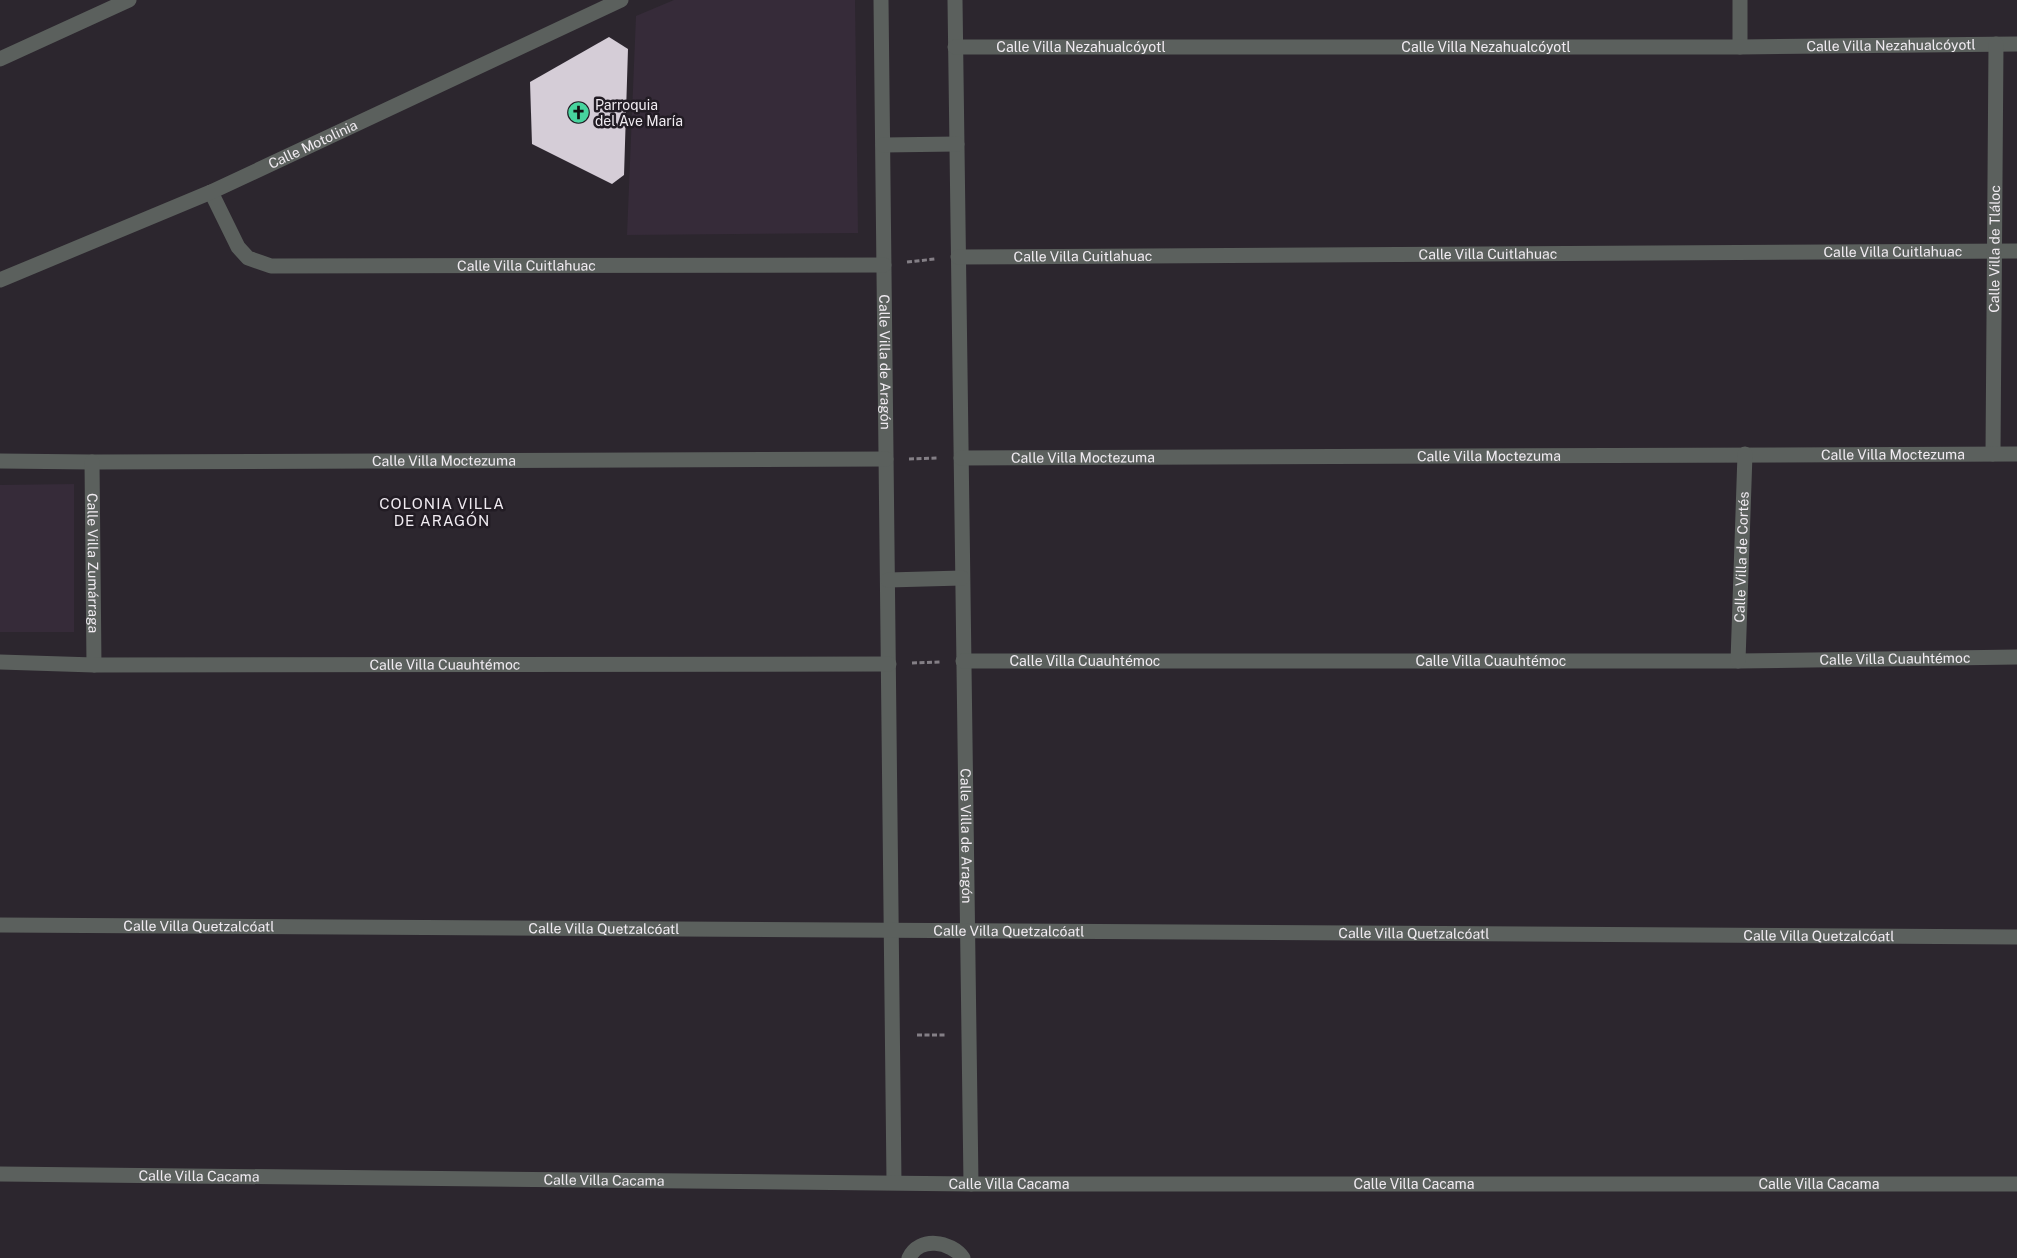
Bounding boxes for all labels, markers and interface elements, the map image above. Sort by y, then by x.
street label: Calle Villa Nezahualcóyotl [1806,36,1976,54]
street label: Calle Villa Nezahualcóyotl [996,39,1166,55]
street label: Calle Villa Nezahualcóyotl [1401,39,1571,55]
place label: Parroquia del Ave María [595,97,683,129]
church icon: Parroquia del Ave María [567,101,591,125]
street label: Calle Motolinia [266,117,360,172]
street label: Calle Villa de Tláloc [1986,185,2003,313]
street label: Calle Villa Cuitlahuac [1824,243,1962,260]
street label: Calle Villa Cuitlahuac [1419,246,1557,262]
street label: Calle Villa Cuitlahuac [1014,248,1152,265]
street label: Calle Villa Cuitlahuac [457,257,596,274]
street label: Calle Villa de Aragón [876,294,894,430]
street label: Calle Villa Moctezuma [1821,446,1965,463]
street label: Calle Villa Moctezuma [1417,448,1561,464]
street label: Calle Villa Moctezuma [1011,449,1155,466]
street label: Calle Villa Moctezuma [372,452,516,469]
street label: Calle Villa de Cortés [1731,491,1752,623]
street label: Calle Villa Zumárraga [84,493,102,633]
district label: COLONIA VILLA DE ARAGÓN [379,495,505,529]
street label: Calle Villa Cuauhtémoc [1819,650,1971,668]
street label: Calle Villa Cuauhtémoc [1010,653,1160,669]
street label: Calle Villa Cuauhtémoc [1416,653,1566,669]
street label: Calle Villa Cuauhtémoc [369,656,520,673]
street label: Calle Villa de Aragón [957,768,975,904]
street label: Calle Villa Quetzalcóatl [123,918,275,935]
street label: Calle Villa Quetzalcóatl [528,920,680,937]
street label: Calle Villa Quetzalcóatl [933,923,1085,939]
street label: Calle Villa Quetzalcóatl [1338,925,1490,942]
street label: Calle Villa Quetzalcóatl [1743,927,1895,944]
street label: Calle Villa Cacama [138,1167,260,1185]
street label: Calle Villa Cacama [543,1172,665,1189]
street label: Calle Villa Cacama [948,1176,1069,1192]
street label: Calle Villa Cacama [1353,1176,1474,1192]
street label: Calle Villa Cacama [1758,1176,1879,1192]

